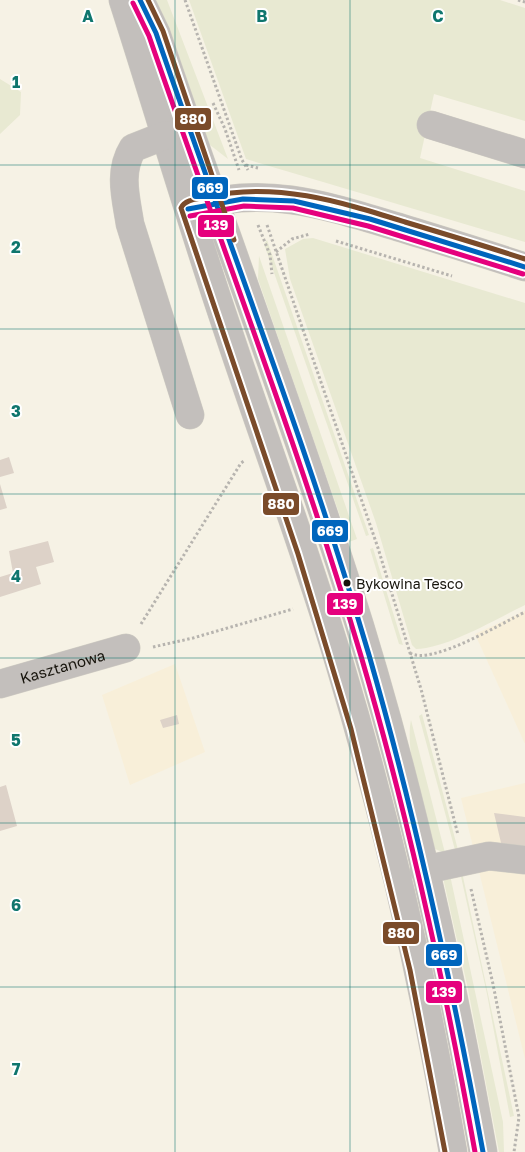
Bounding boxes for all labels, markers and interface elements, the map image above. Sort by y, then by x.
text: A [82,6,94,26]
text: B [256,6,268,26]
text: C [432,6,444,26]
text: 1 [12,72,20,92]
line badge: 880 [174,107,212,131]
text: 880 [179,110,207,127]
line badge: 669 [191,176,229,200]
text: 669 [197,179,223,196]
line badge: 139 [197,214,235,238]
text: 139 [204,216,228,233]
text: 2 [11,237,21,257]
text: 3 [11,401,21,421]
line badge: 880 [262,492,300,516]
text: 880 [267,495,295,512]
line badge: 669 [311,519,349,543]
text: 669 [317,522,343,539]
text: 4 [11,566,21,586]
place label: Bykowina Tesco [356,575,463,592]
marker: Bykowina Tesco [342,578,352,588]
line badge: 139 [326,592,364,616]
text: 139 [333,595,357,612]
street label: Kasztanowa [18,645,107,687]
text: 5 [11,730,21,750]
text: 6 [11,895,21,915]
line badge: 880 [382,921,420,945]
text: 880 [387,924,415,941]
line badge: 669 [425,943,463,967]
text: 669 [431,946,457,963]
line badge: 139 [425,980,463,1004]
text: 139 [432,983,456,1000]
text: 7 [12,1059,21,1079]

